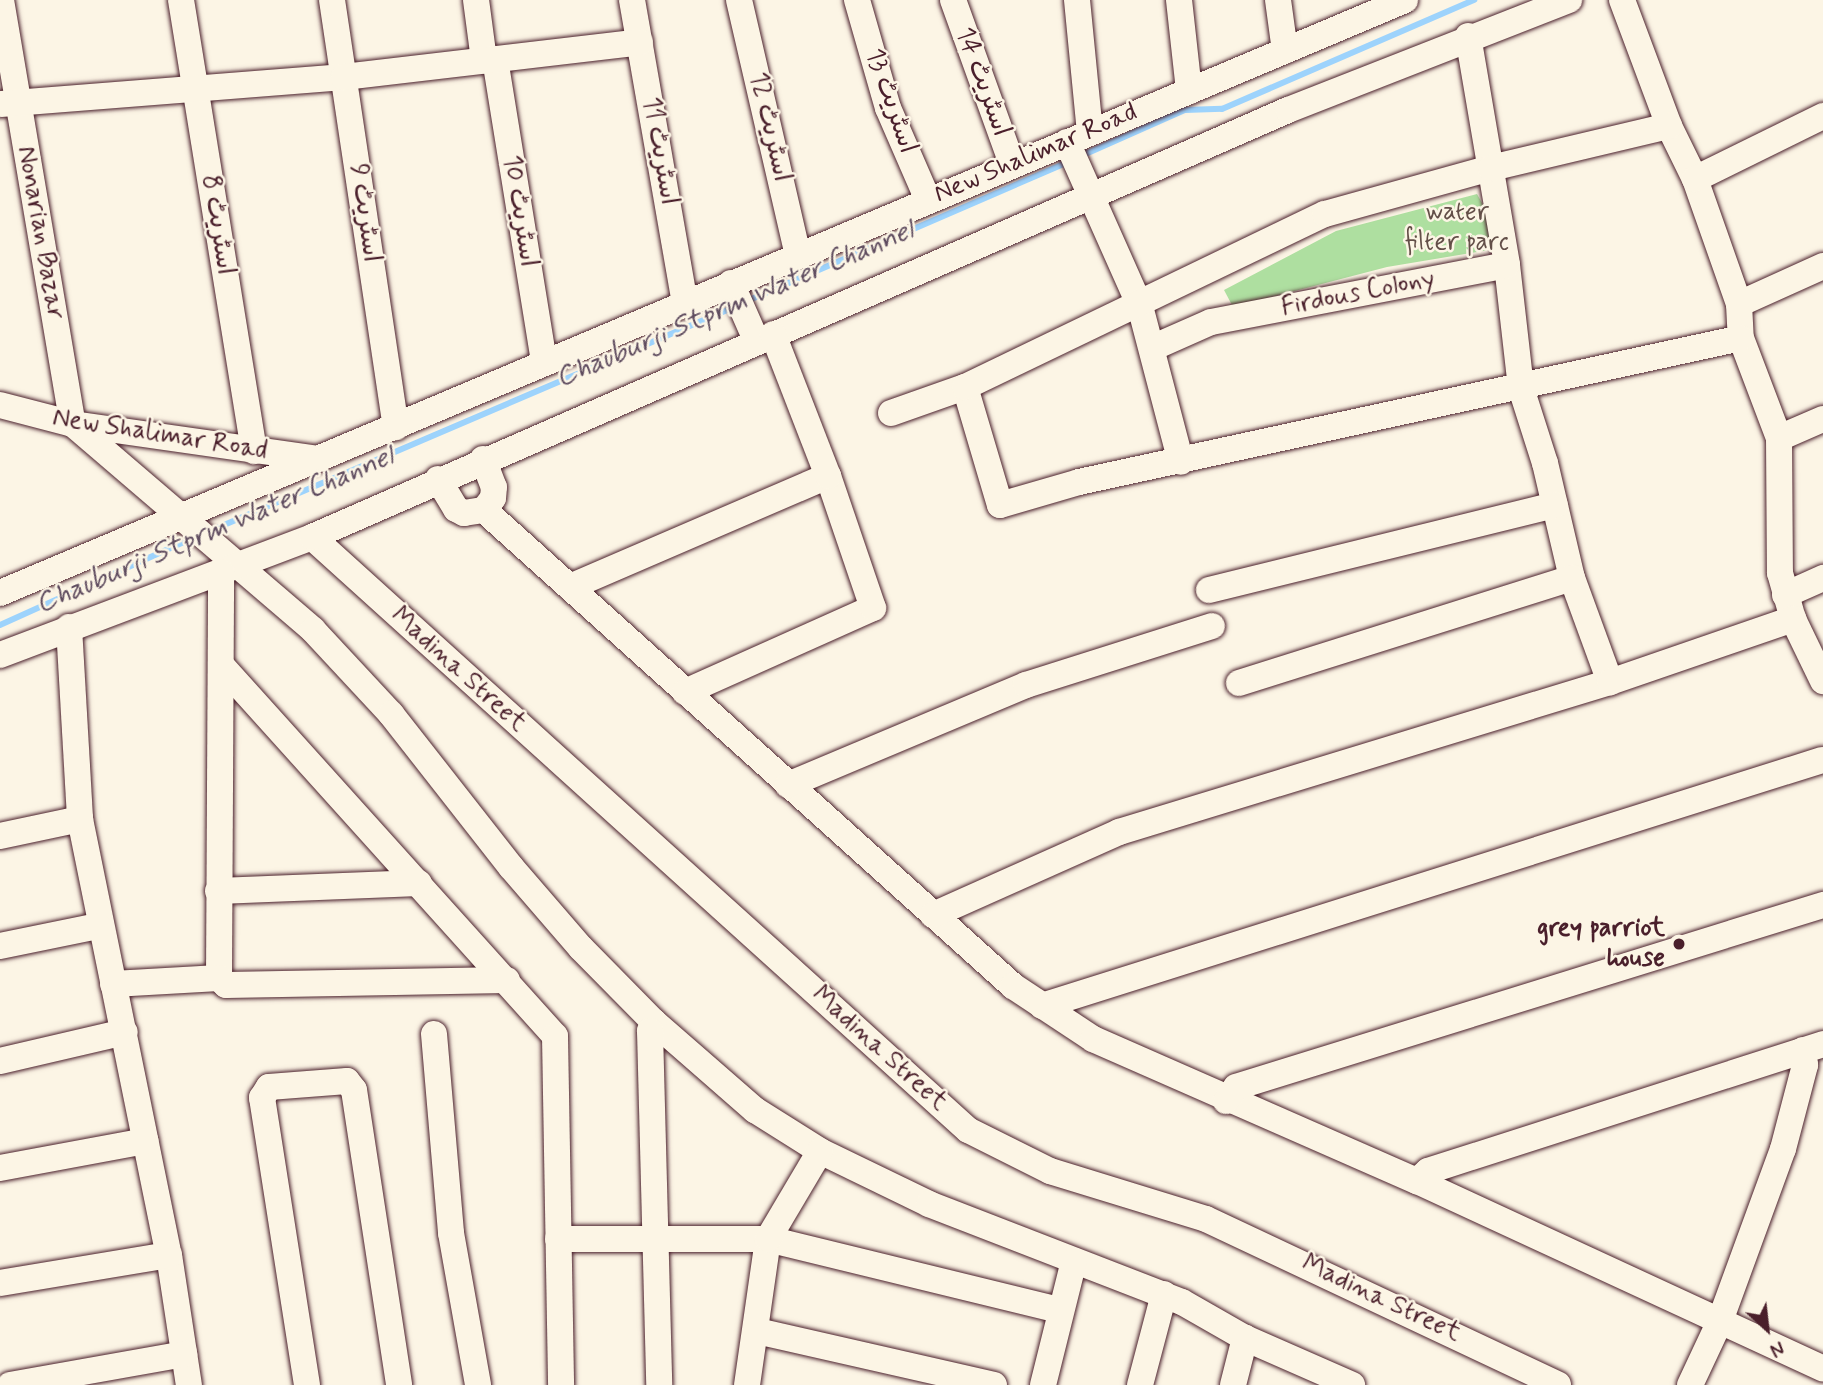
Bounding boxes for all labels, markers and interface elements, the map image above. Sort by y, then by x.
street label: اسٹریٹ 14 [948,23,1016,141]
street label: اسٹریٹ 13 [858,44,922,158]
street label: اسٹریٹ 12 [741,69,797,185]
street label: اسٹریٹ 11 [634,95,684,207]
street label: New Shalimar Road [931,98,1141,210]
street label: Nonarian Bazar [9,144,71,322]
street label: اسٹریٹ 10 [495,153,543,269]
street label: اسٹریٹ 9 [342,162,386,264]
street label: اسٹریٹ 8 [194,173,240,277]
park label: water filter parc [1404,197,1510,258]
water label: Chauburji Stprm Water Channel [547,213,923,397]
street label: Firdous Colony [1273,263,1443,325]
street label: New Shalimar Road [52,403,268,467]
water label: Chauburji Stprm Water Channel [27,439,403,623]
street label: Madina Street [384,601,532,739]
place label: grey parriot house [1536,913,1665,974]
marker: grey parriot house [1671,936,1687,952]
street label: Madina Street [805,980,953,1118]
street label: Madina Street [1296,1249,1466,1349]
north arrow [1732,1294,1802,1364]
text: N [1765,1334,1788,1362]

